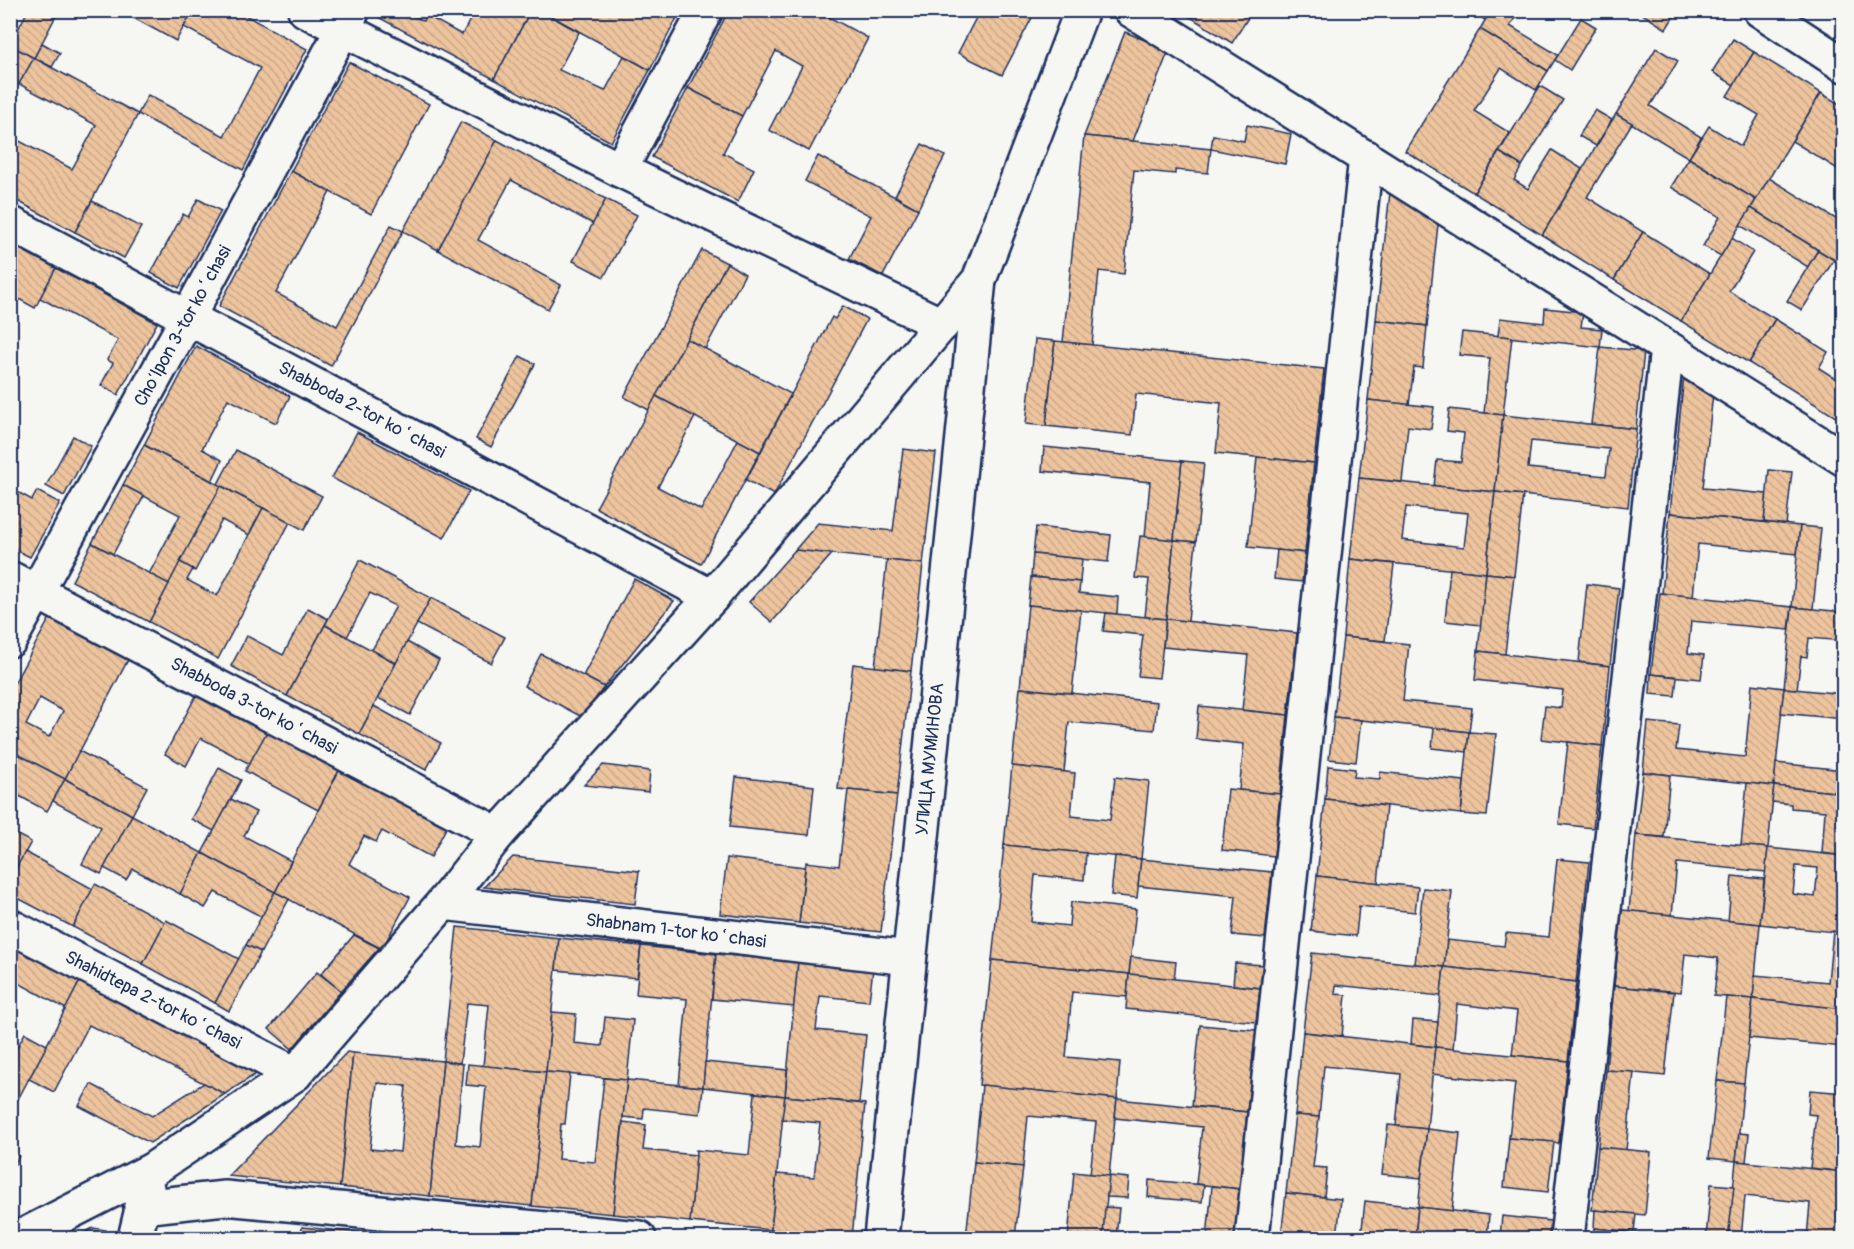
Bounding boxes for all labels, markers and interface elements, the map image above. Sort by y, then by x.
street label: Cho‘lpon 3-tor koʻchasi [129,241,237,411]
street label: Shabboda 2-tor koʻchasi [275,356,449,464]
street label: Shabboda 3-tor koʻchasi [167,652,341,760]
street label: УЛИЦА МУМИНОВА [911,681,949,836]
street label: Shabnam 1-tor koʻchasi [584,909,768,953]
street label: Shahidtepa 2-tor koʻchasi [61,945,245,1055]

